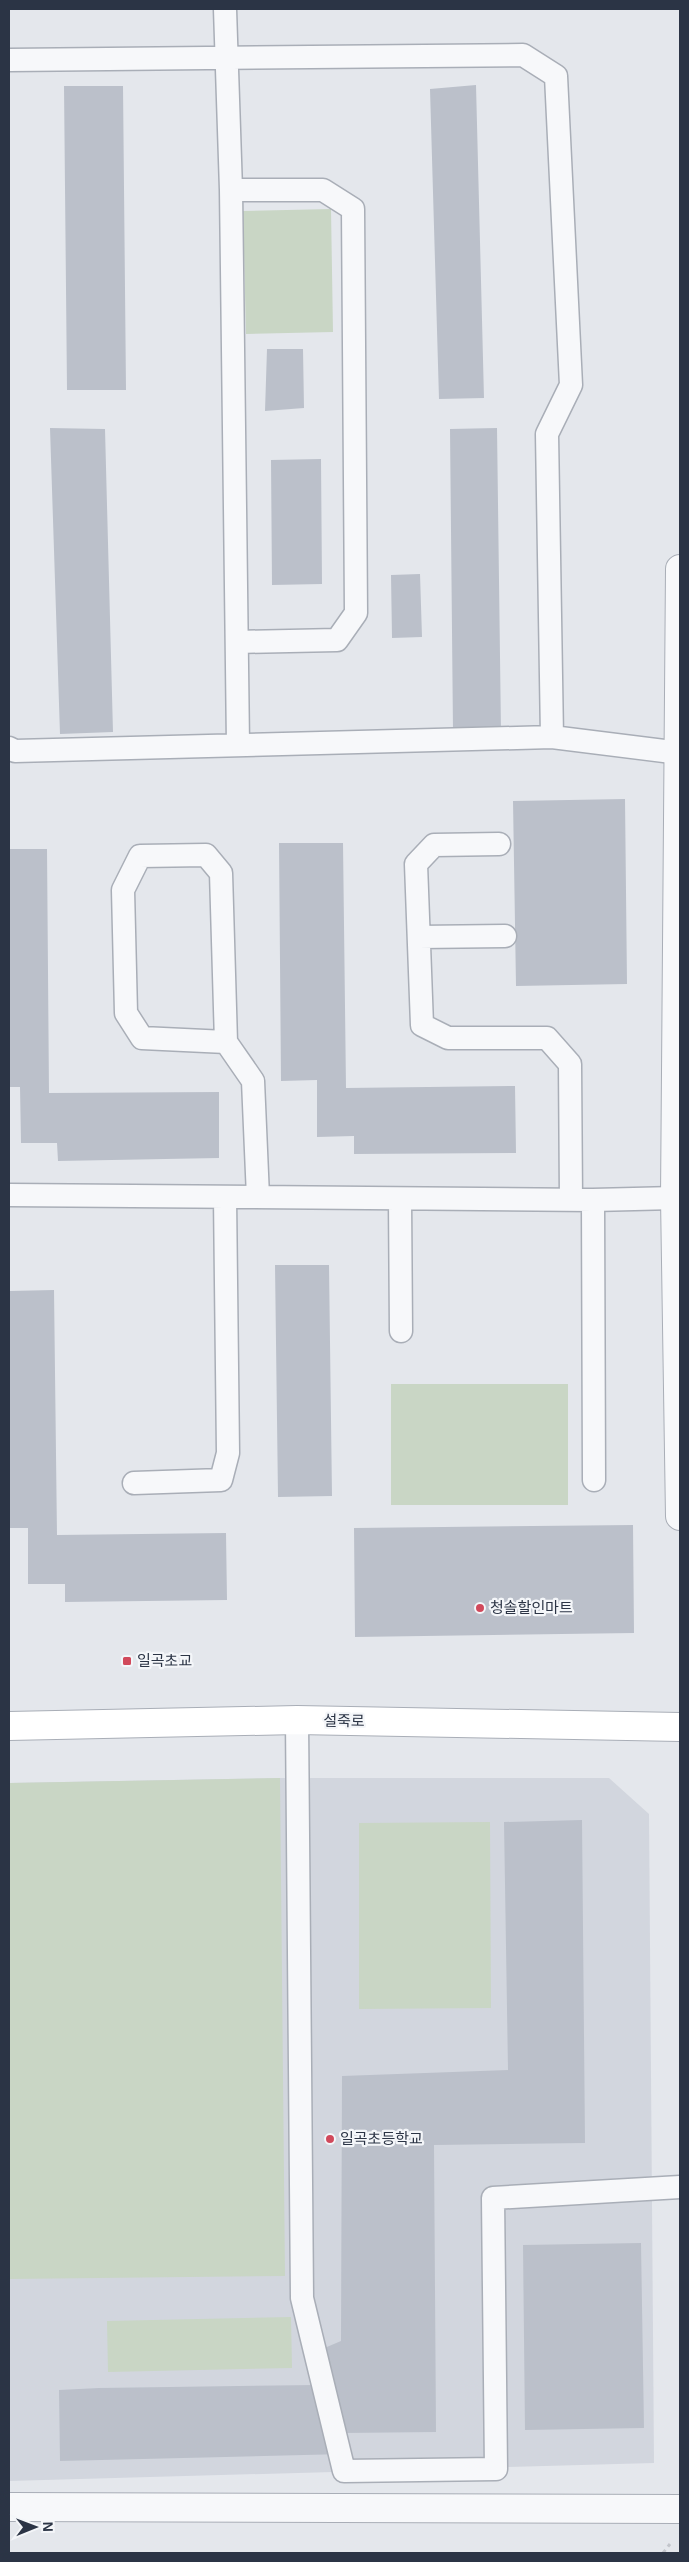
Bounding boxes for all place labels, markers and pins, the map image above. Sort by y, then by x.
place label: 청솔할인마트 [490,1599,573,1616]
marker: 청솔할인마트 [474,1602,486,1614]
place label: 일곡초교 [137,1652,192,1669]
marker: 일곡초교 [121,1655,133,1667]
place label: 일곡초등학교 [340,2130,423,2147]
marker: 일곡초등학교 [324,2133,336,2145]

